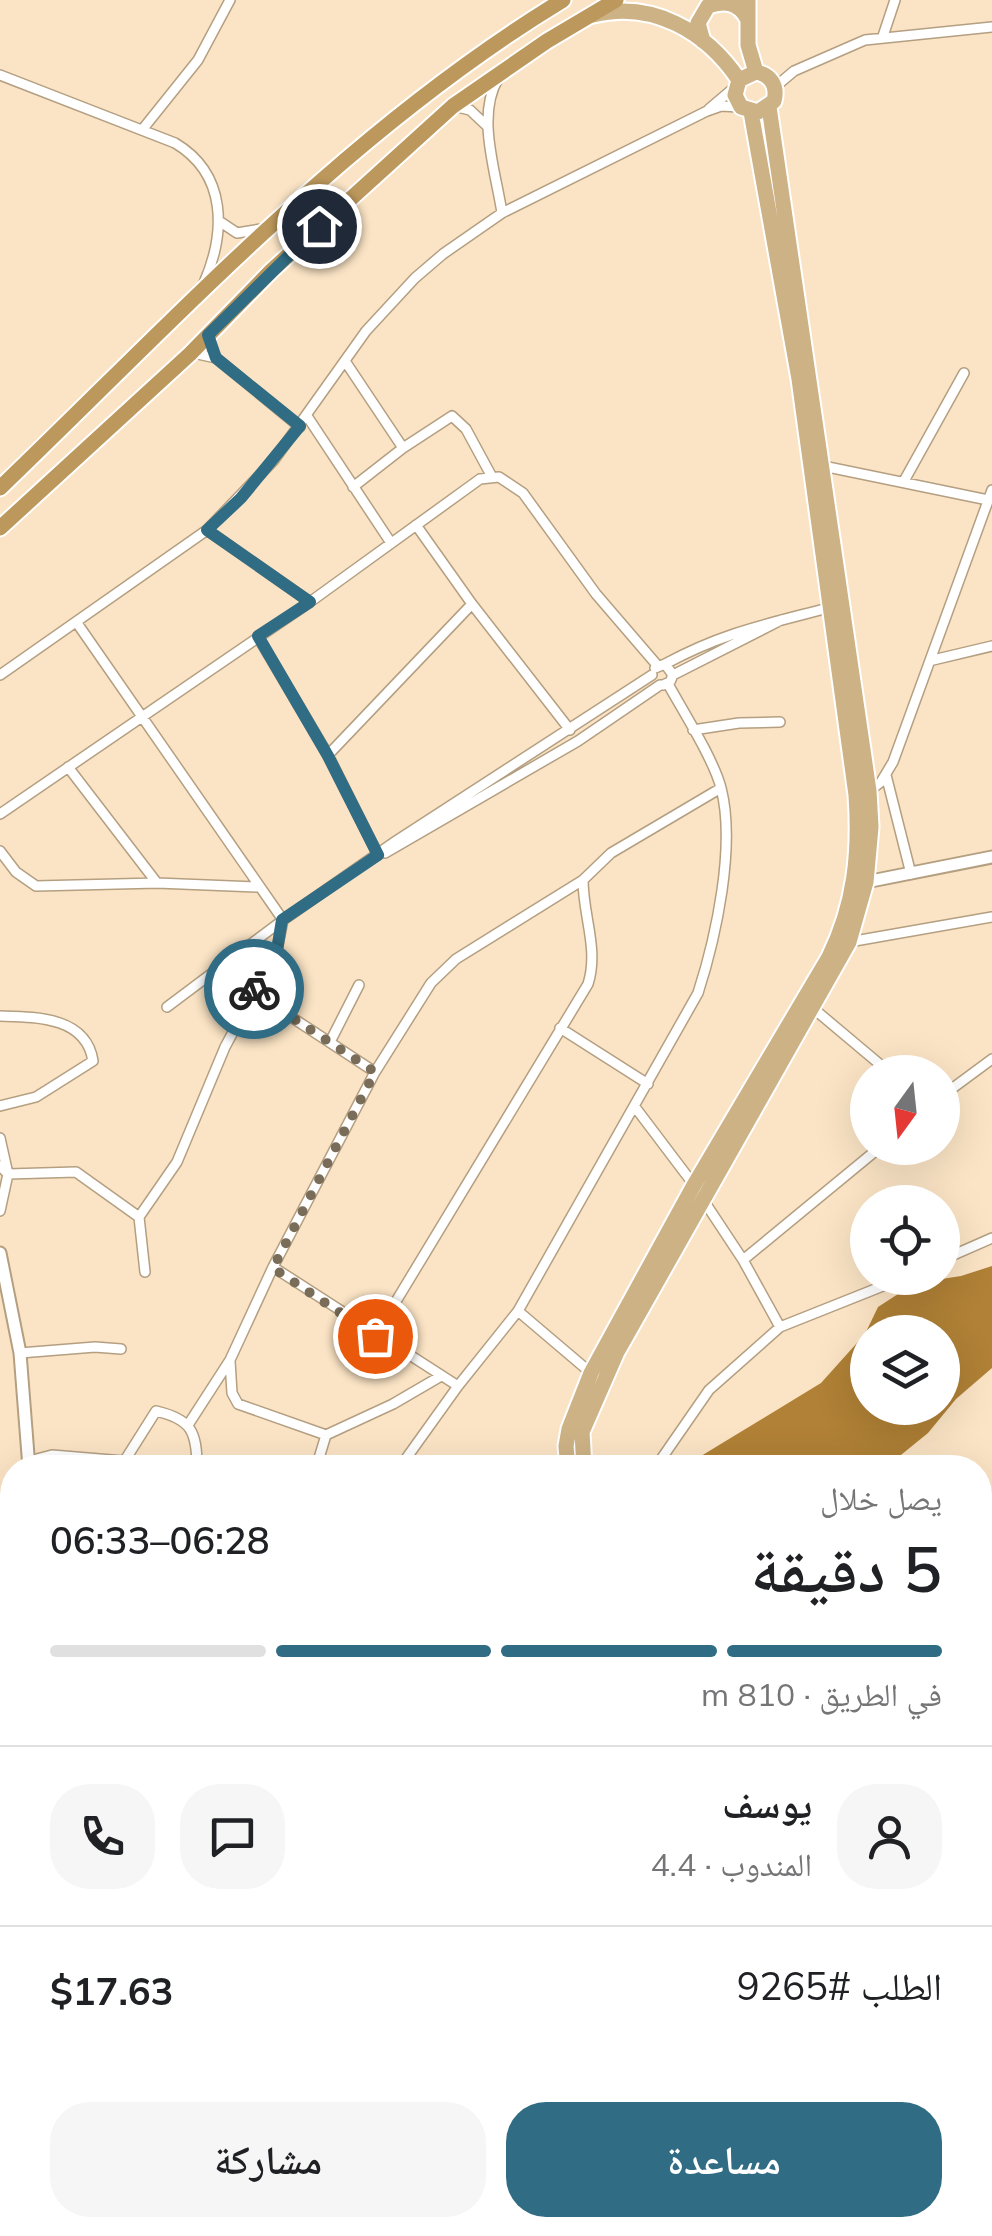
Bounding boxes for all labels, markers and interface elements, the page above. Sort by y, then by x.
pin [277,184,362,269]
icon: home [292,199,347,254]
courier [204,939,304,1039]
icon: bike [227,962,282,1017]
north arrow [850,1055,960,1165]
map controls [850,1055,960,1425]
button: locate [850,1185,960,1295]
pin [333,1294,418,1379]
icon: bag [348,1309,403,1364]
button: layers [850,1315,960,1425]
text: يصل خلال [820,1478,942,1518]
text: 06:28–06:33 [50,1516,270,1564]
text: 5 دقيقة [751,1527,942,1608]
text: في الطريق · 810 m [701,1674,942,1714]
text: يوسف [722,1780,812,1828]
button: phone [50,1784,155,1889]
button: chat [180,1784,285,1889]
button: person [837,1784,942,1889]
text: المندوب · 4.4 [650,1844,812,1884]
text: الطلب #9265 [737,1962,942,2010]
text: $17.63 [50,1967,173,2015]
button: مشاركة [50,2102,486,2217]
button: مساعدة [506,2102,942,2217]

